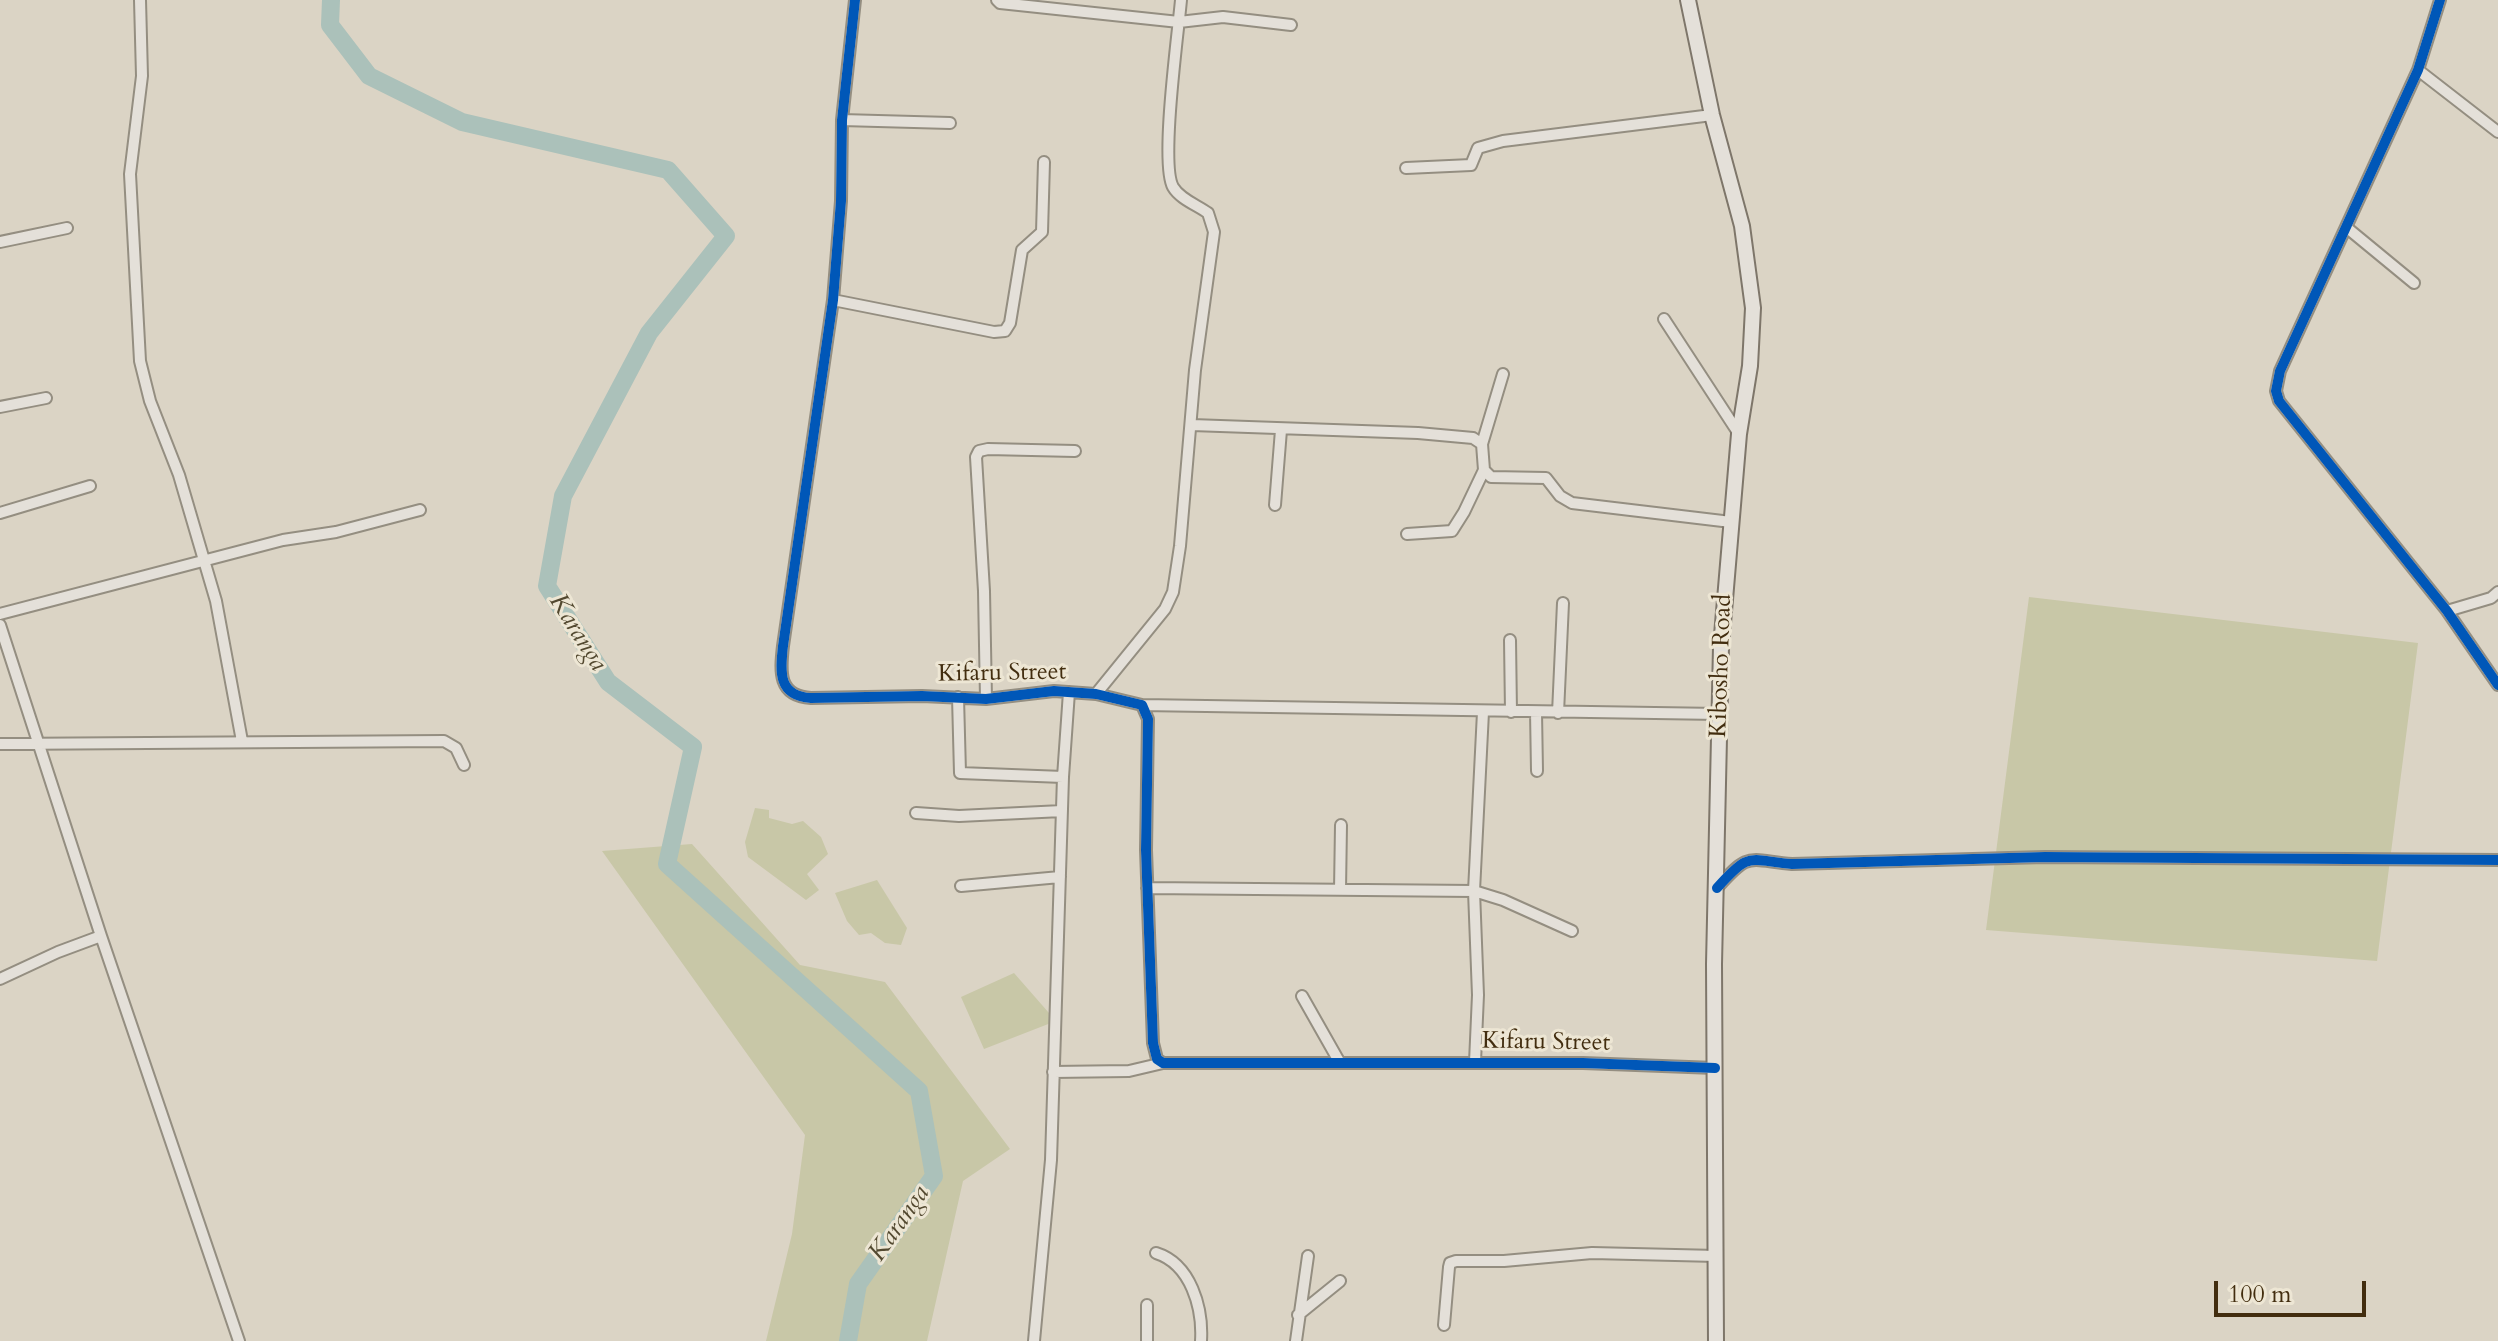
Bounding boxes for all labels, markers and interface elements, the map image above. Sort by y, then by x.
water label: Karanga [541,589,613,677]
street label: Kibosho Road [1705,594,1739,738]
street label: Kifaru Street [938,658,1066,690]
street label: Kifaru Street [1482,1027,1610,1059]
water label: Karanga [863,1180,937,1268]
scale bar [2218,1265,2370,1315]
text: 100 m [2228,1278,2292,1311]

